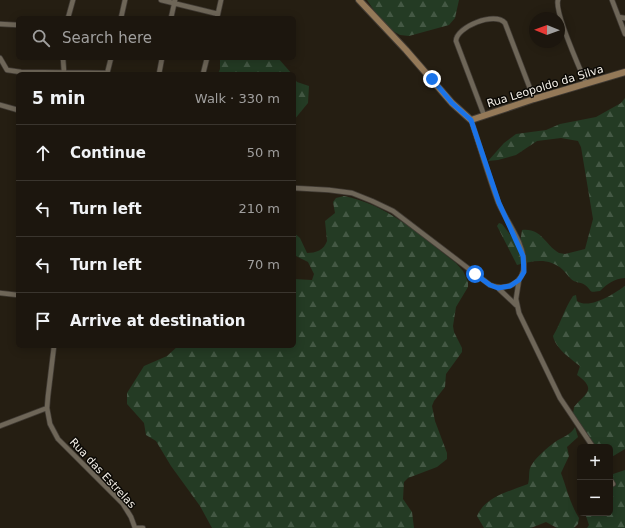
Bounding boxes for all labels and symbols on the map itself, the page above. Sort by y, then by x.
north arrow [529,12,565,48]
street label: Rua Leopoldo da Silva [485,63,605,110]
route end [423,70,441,88]
route start [466,265,484,283]
street label: Rua das Estrelas [67,436,139,511]

